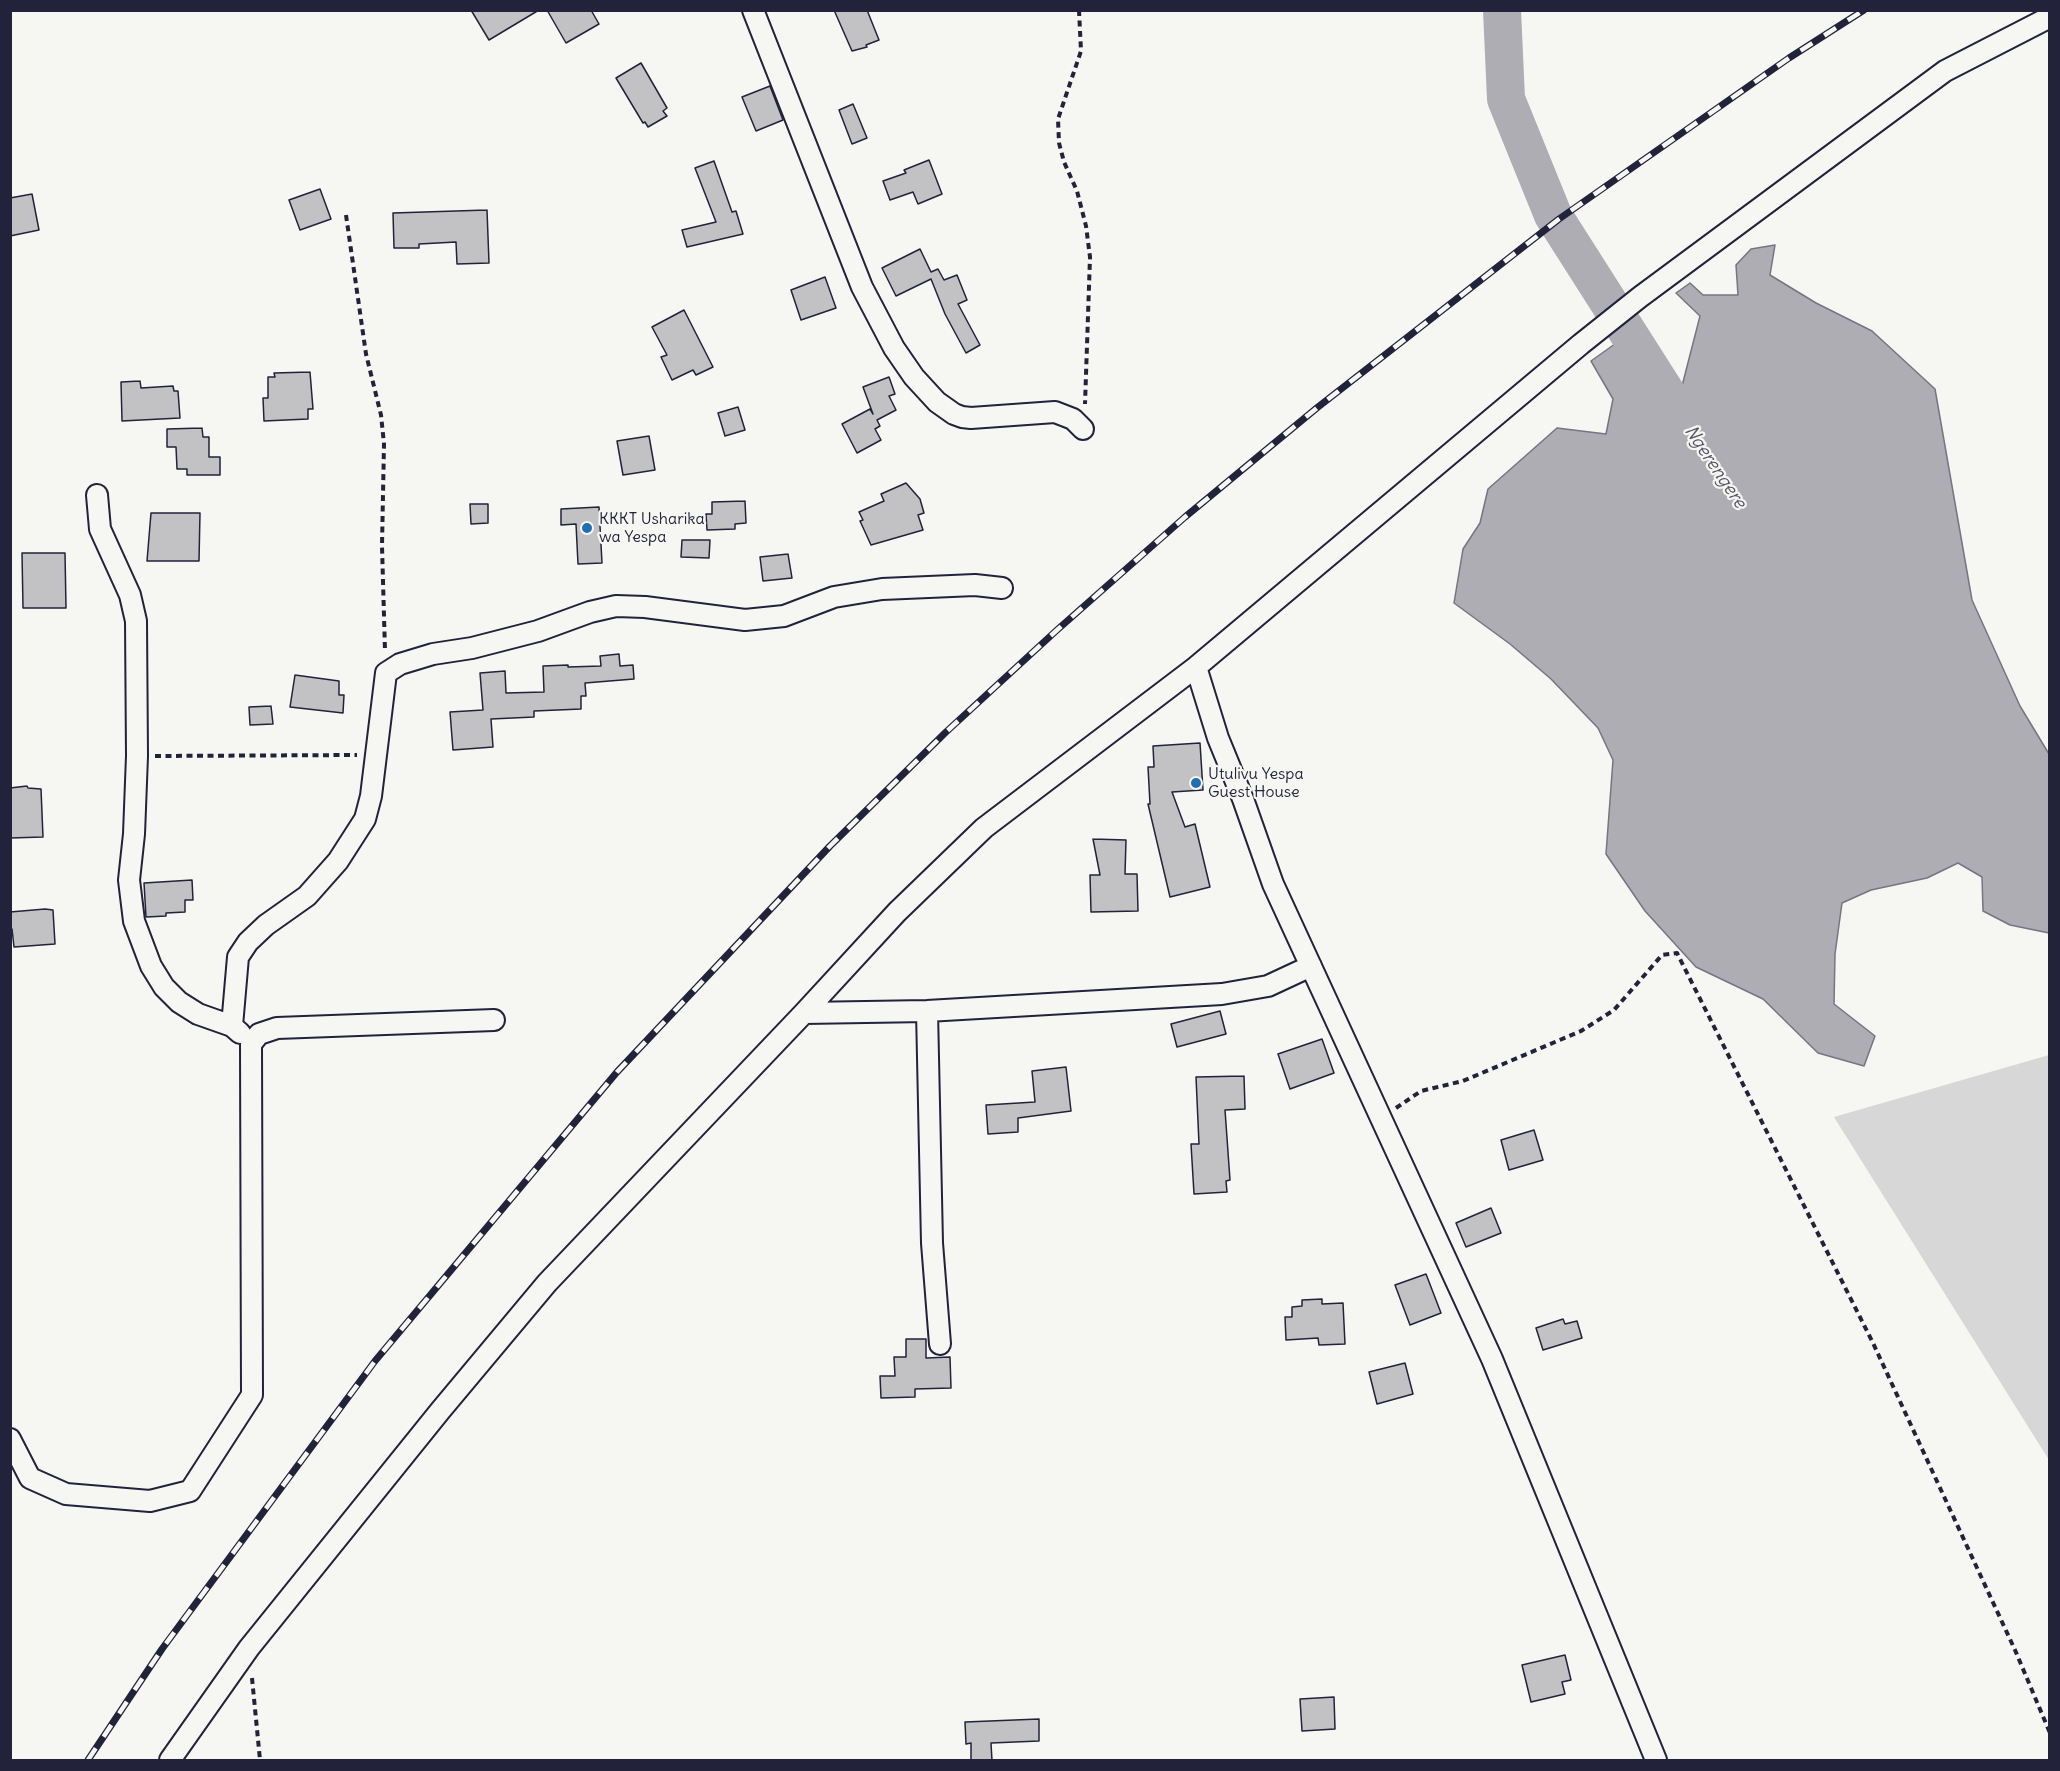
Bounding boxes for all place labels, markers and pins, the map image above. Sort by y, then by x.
place label: KKKT Usharika wa Yespa [599,509,705,547]
marker: KKKT Usharika wa Yespa [580,521,594,535]
place label: Utulivu Yespa Guest House [1208,764,1304,802]
marker: Utulivu Yespa Guest House [1189,776,1203,790]

